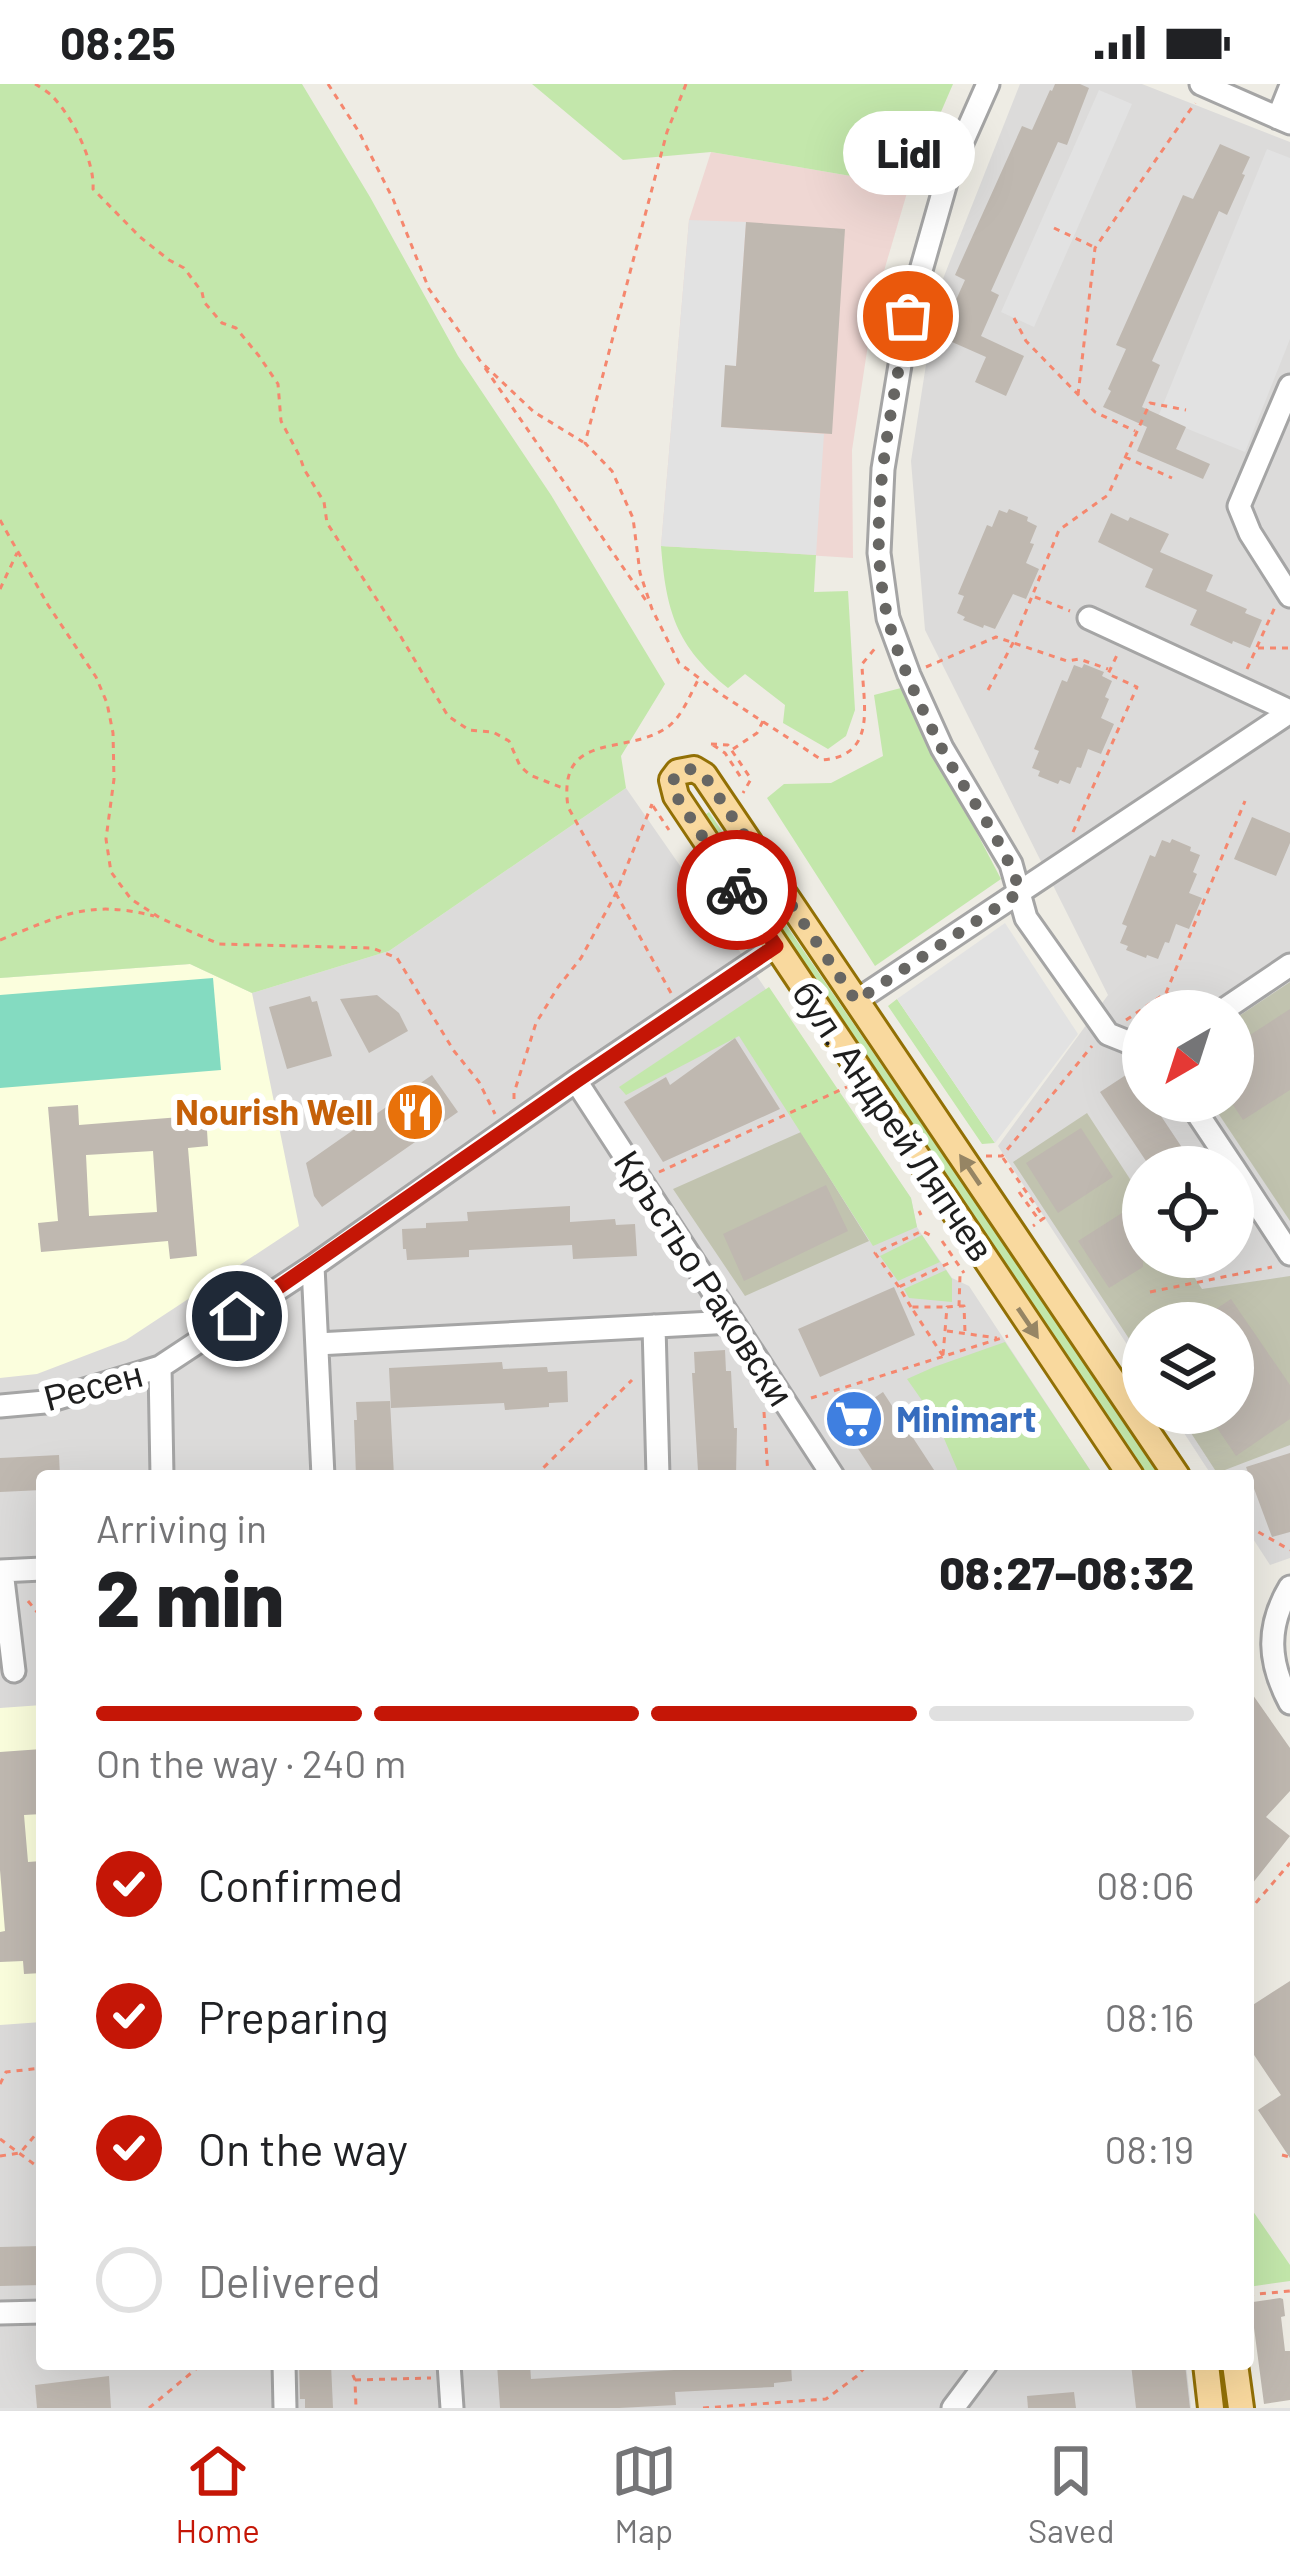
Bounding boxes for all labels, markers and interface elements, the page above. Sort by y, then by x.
text: 08:25 [60,15,176,69]
callout: Lidl [842,112,974,196]
text: Lidl [877,129,941,176]
pin [857,265,959,367]
icon: bag [875,283,941,349]
courier [677,830,797,950]
icon: bike [704,857,770,923]
street label: бул. Андрей Ляпчев [784,972,1004,1269]
north arrow [1122,990,1254,1122]
map controls [1122,990,1254,1434]
restaurant icon: Nourish Well [384,1081,446,1143]
place label: Nourish Well [175,1089,373,1132]
street label: Кръстьо Раковски [606,1142,804,1413]
button: locate [1122,1146,1254,1278]
one-way arrow [960,1154,983,1186]
pin [186,1265,288,1367]
icon: home [204,1283,270,1349]
button: layers [1122,1302,1254,1434]
one-way arrow [1016,1306,1039,1339]
street label: Ресен [39,1351,147,1418]
supermarket icon: Minimart [823,1388,885,1450]
place label: Minimart [896,1396,1037,1439]
text: Arriving in [96,1504,267,1551]
text: 08:27–08:32 [939,1545,1194,1599]
text: 2 min [96,1549,284,1643]
text: On the way · 240 m [96,1739,406,1786]
icon: check [96,1851,162,1917]
text: Confirmed [198,1857,403,1911]
text: 08:06 [1096,1861,1194,1908]
icon: check [96,1983,162,2049]
text: Preparing [198,1989,389,2043]
text: 08:16 [1105,1993,1194,2040]
icon: check [96,2115,162,2181]
text: On the way [198,2121,408,2175]
text: 08:19 [1104,2125,1194,2172]
text: Delivered [198,2253,381,2307]
tab: Home [176,2438,260,2550]
tab: Map [611,2438,677,2550]
tab: Saved [1028,2438,1114,2550]

